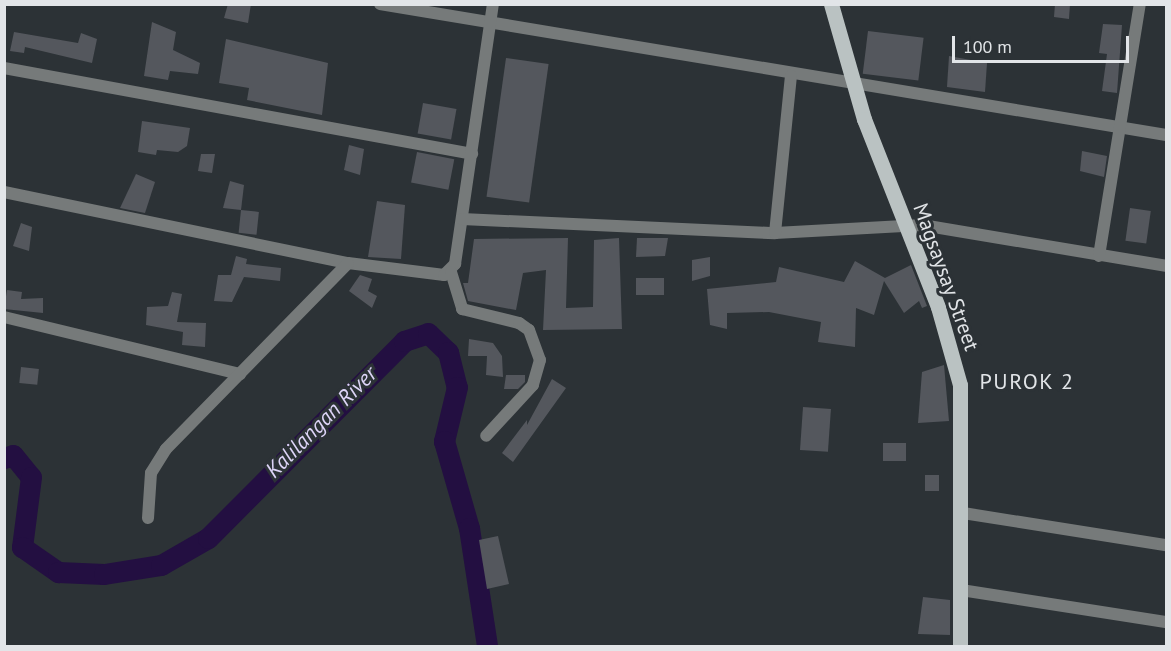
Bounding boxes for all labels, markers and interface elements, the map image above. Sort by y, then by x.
scale bar [955,24,1132,62]
text: 100 m [963,35,1012,58]
street label: Magsaysay Street [908,200,984,354]
water label: Kalilangan River [260,361,382,483]
district label: PUROK 2 [979,369,1075,395]

